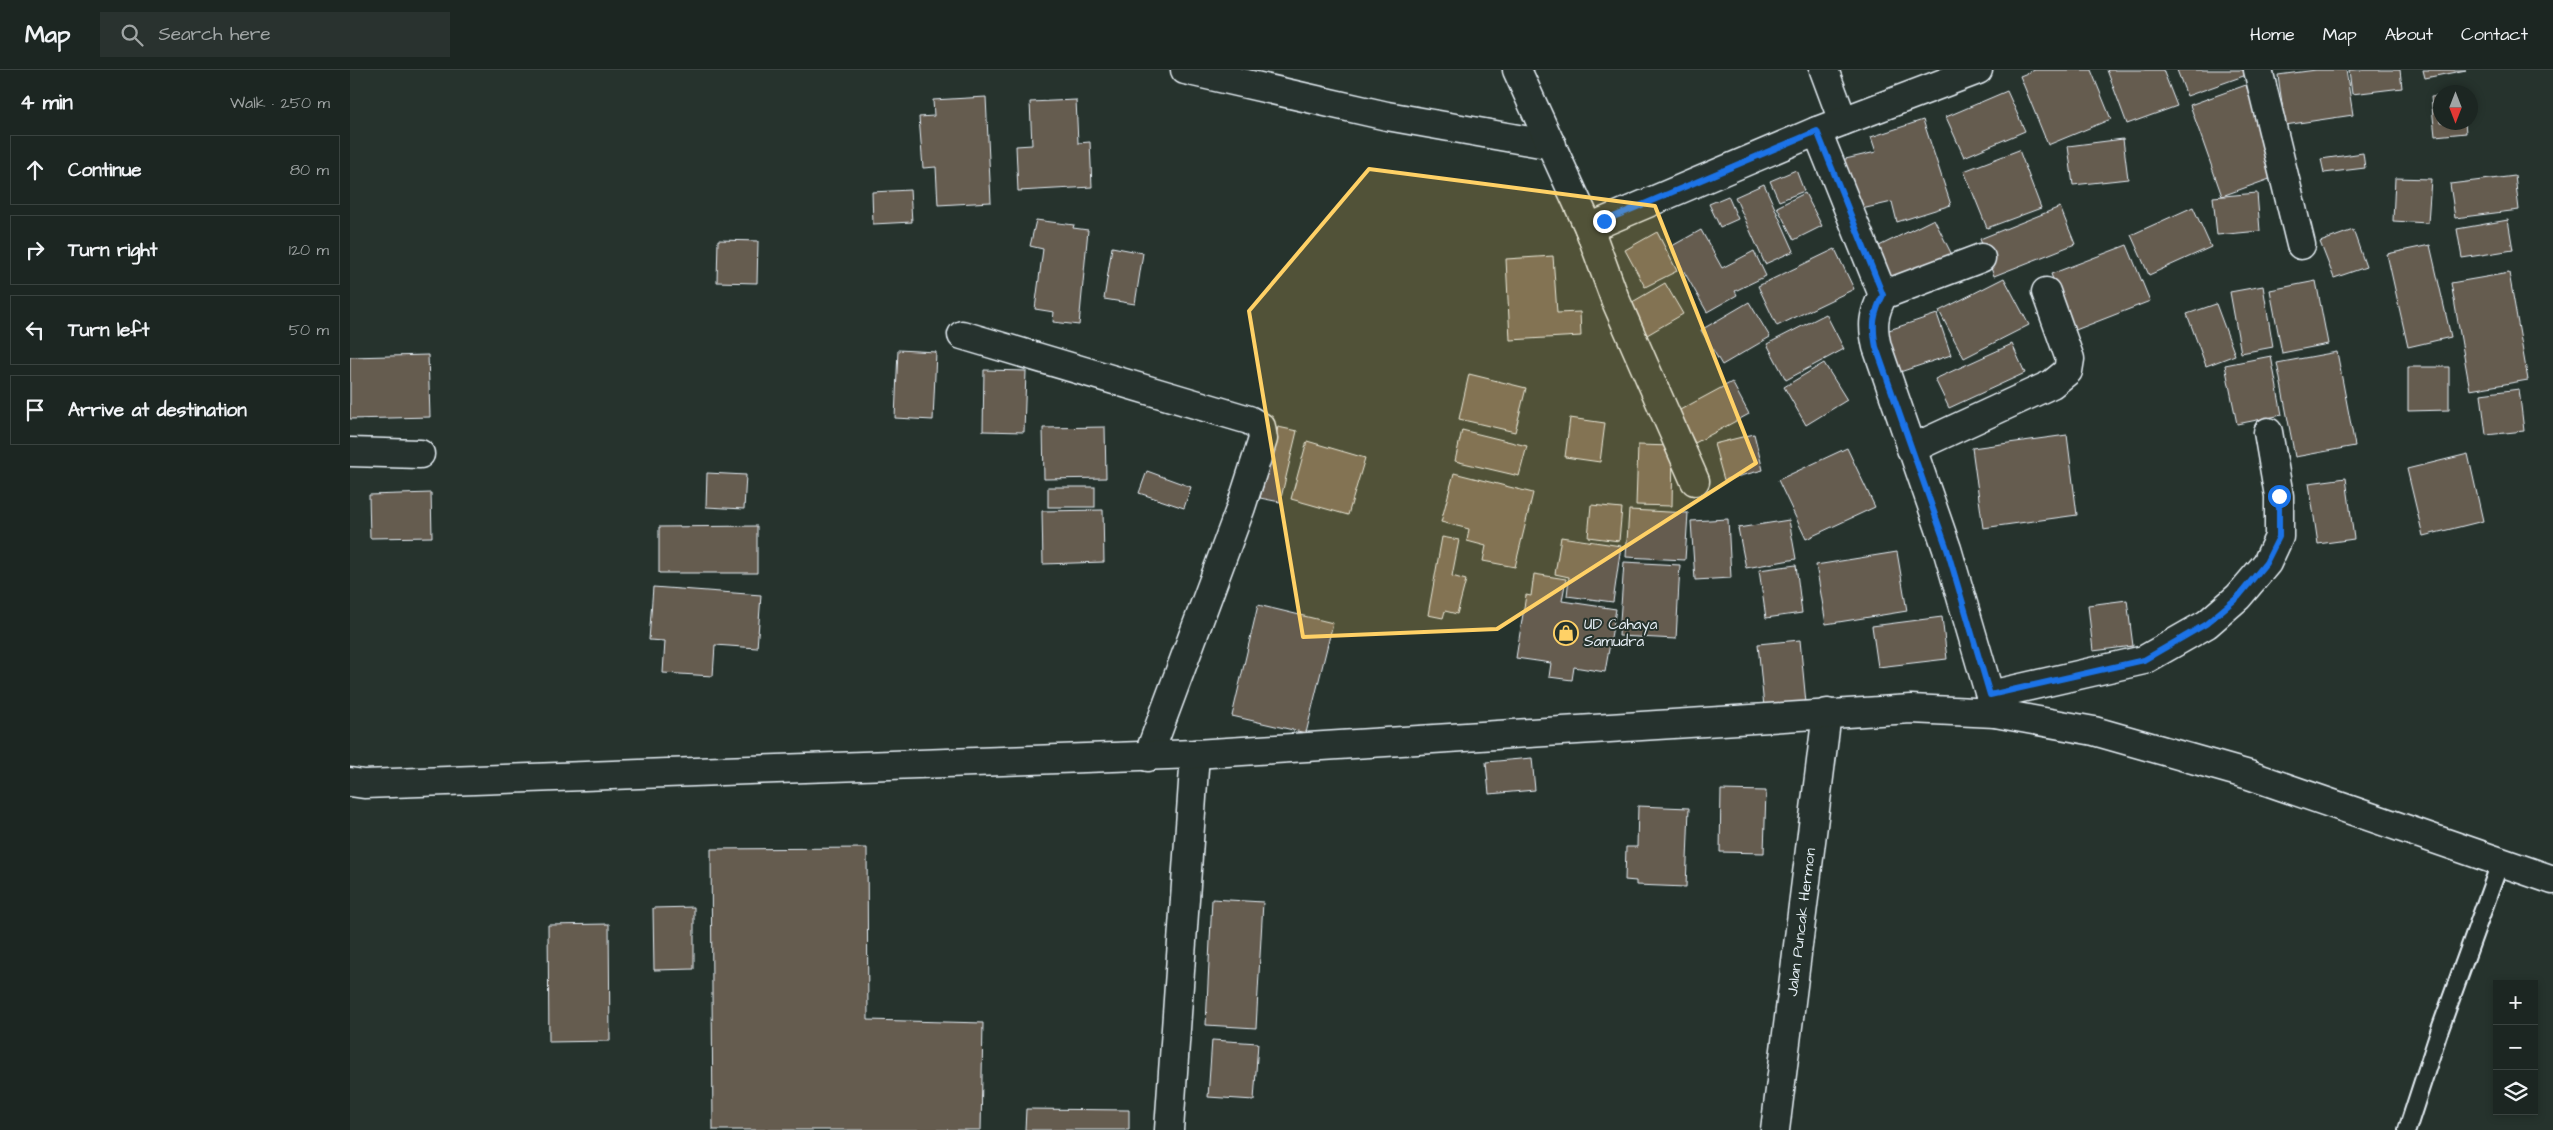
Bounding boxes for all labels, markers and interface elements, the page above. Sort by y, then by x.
search box [100,12,450,57]
text: Map [25,18,70,52]
icon: search [118,21,146,49]
text: Search here [158,21,271,48]
text: Home [2250,22,2295,47]
text: Map [2323,22,2357,47]
text: About [2385,22,2433,47]
text: Contact [2461,22,2528,47]
north arrow [2433,85,2478,130]
text: 4 min [20,88,73,117]
text: Walk · 250 m [230,92,330,114]
icon: ahead [21,156,49,184]
text: Continue [68,157,142,184]
text: 80 m [290,159,329,181]
route end [1593,210,1616,233]
icon: right [21,236,49,264]
text: Turn right [68,237,157,264]
text: 120 m [289,239,329,261]
icon: left [21,316,49,344]
text: Turn left [68,317,149,344]
text: 50 m [289,319,329,341]
icon: arrive [21,396,49,424]
text: Arrive at destination [68,397,247,424]
route start [2268,485,2291,508]
place label: UD Cahaya Samudra [1584,614,1658,652]
shop icon: UD Cahaya Samudra [1553,620,1579,646]
street label: Jalan Puncak Hermon [1782,846,1821,997]
map controls [2493,980,2538,1115]
button: + [2493,980,2538,1025]
button: − [2493,1025,2538,1070]
button: layers [2493,1070,2538,1115]

